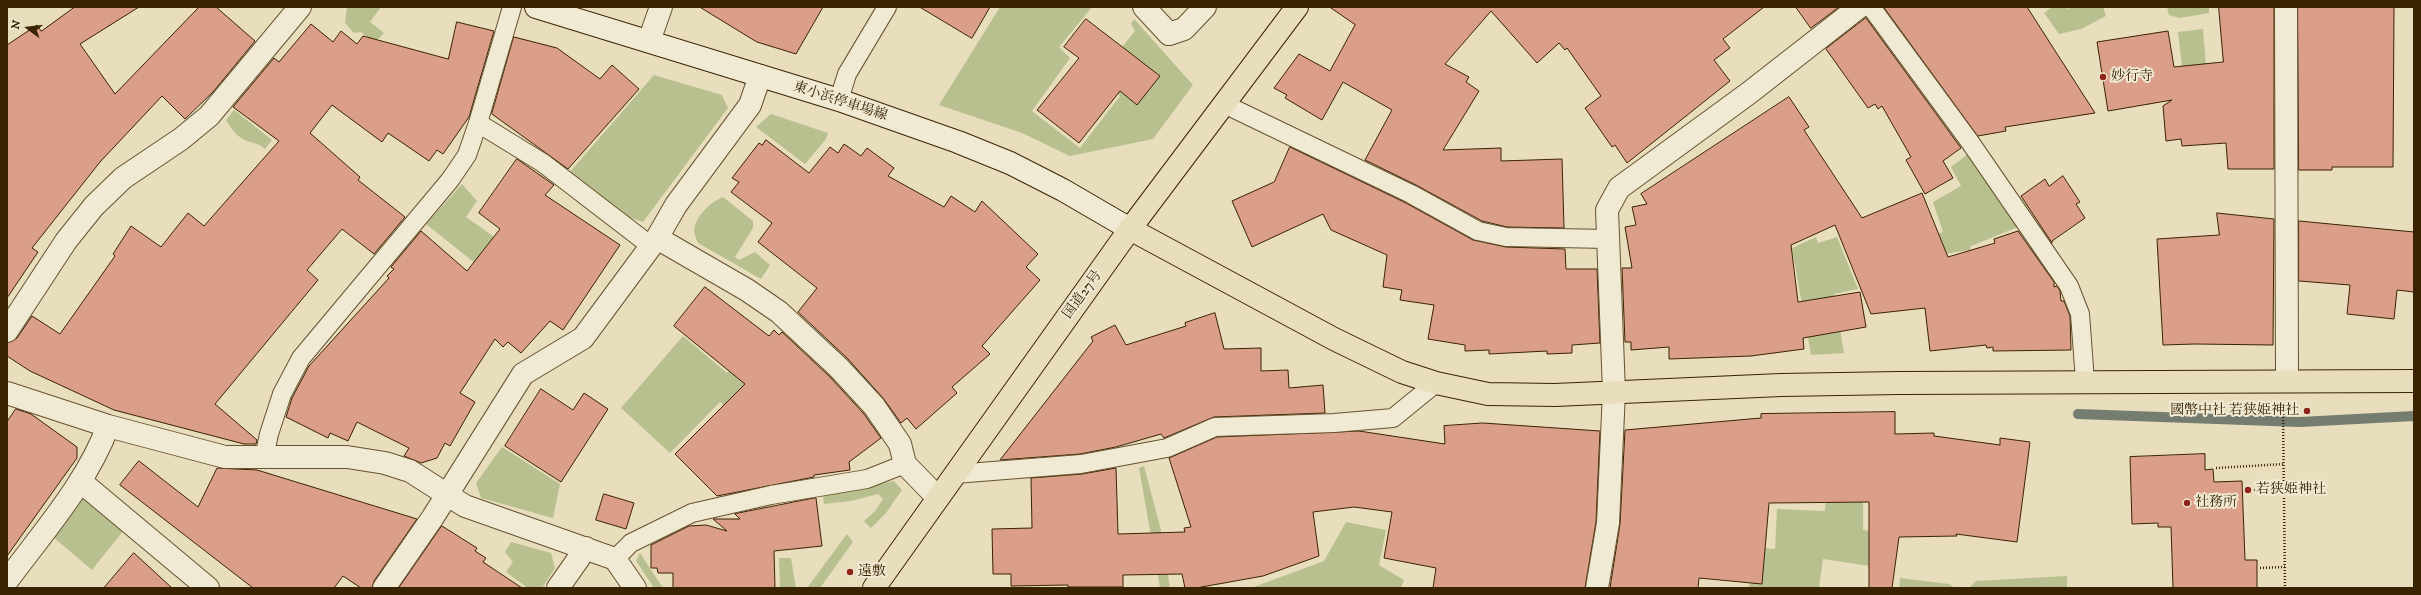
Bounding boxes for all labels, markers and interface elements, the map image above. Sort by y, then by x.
north arrow [8,8,48,48]
text: N [8,19,24,31]
place label: 妙行寺 [2111,69,2153,85]
marker: 妙行寺 [2098,72,2108,82]
street label: 東小浜停車場線 [791,79,889,125]
street label: 国道27号 [1060,267,1106,323]
place label: 國幣中社 若狭姫神社 [2170,403,2299,419]
marker: 國幣中社 若狭姫神社 [2302,406,2312,416]
place label: 若狭姫神社 [2256,482,2326,498]
marker: 若狭姫神社 [2243,485,2253,495]
place label: 社務所 [2195,495,2237,511]
marker: 社務所 [2182,498,2192,508]
place label: 遠敷 [858,564,886,580]
marker: 遠敷 [845,567,855,577]

